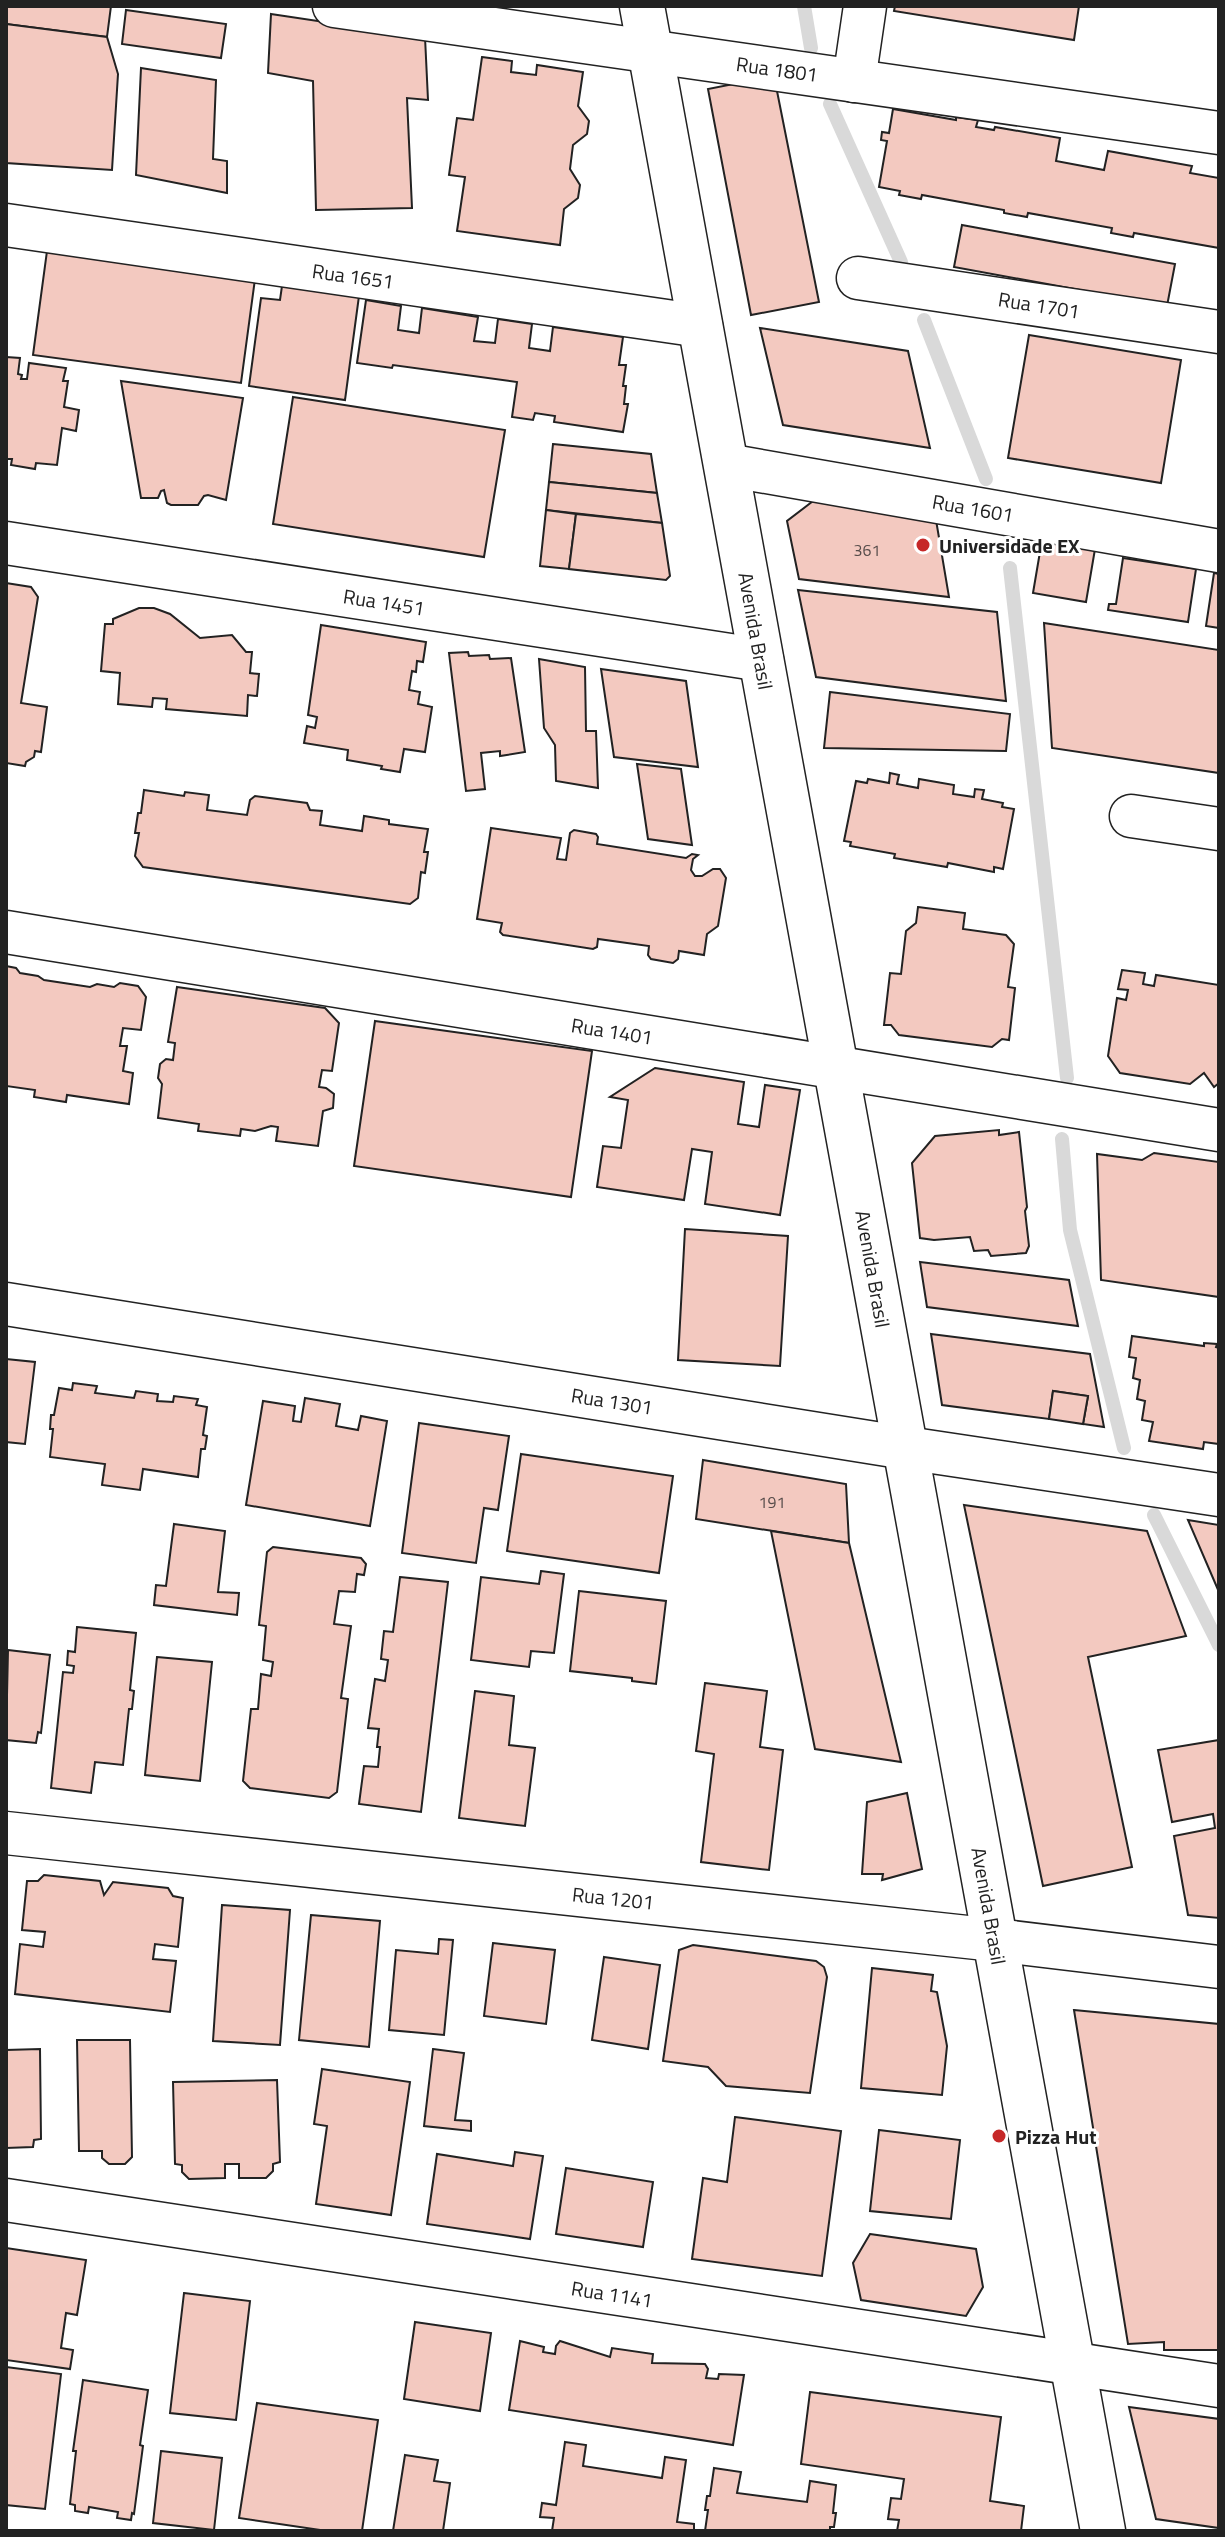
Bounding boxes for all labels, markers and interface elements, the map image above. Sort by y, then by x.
street label: Rua 1801 [734,48,820,90]
street label: Rua 1651 [310,255,396,297]
street label: Rua 1701 [996,283,1082,327]
street label: Rua 1601 [930,486,1016,530]
place label: Universidade EX [939,530,1080,561]
marker: Universidade EX [914,536,932,554]
house number: 361 [854,538,880,562]
street label: Avenida Brasil [730,570,782,692]
street label: Rua 1451 [341,580,427,624]
street label: Rua 1401 [569,1009,655,1053]
street label: Avenida Brasil [847,1208,899,1330]
street label: Rua 1301 [569,1379,655,1423]
house number: 191 [759,1490,785,1514]
street label: Avenida Brasil [963,1845,1015,1967]
street label: Rua 1201 [571,1878,655,1918]
place label: Pizza Hut [1015,2121,1097,2152]
marker: Pizza Hut [990,2127,1008,2145]
street label: Rua 1141 [569,2272,655,2316]

